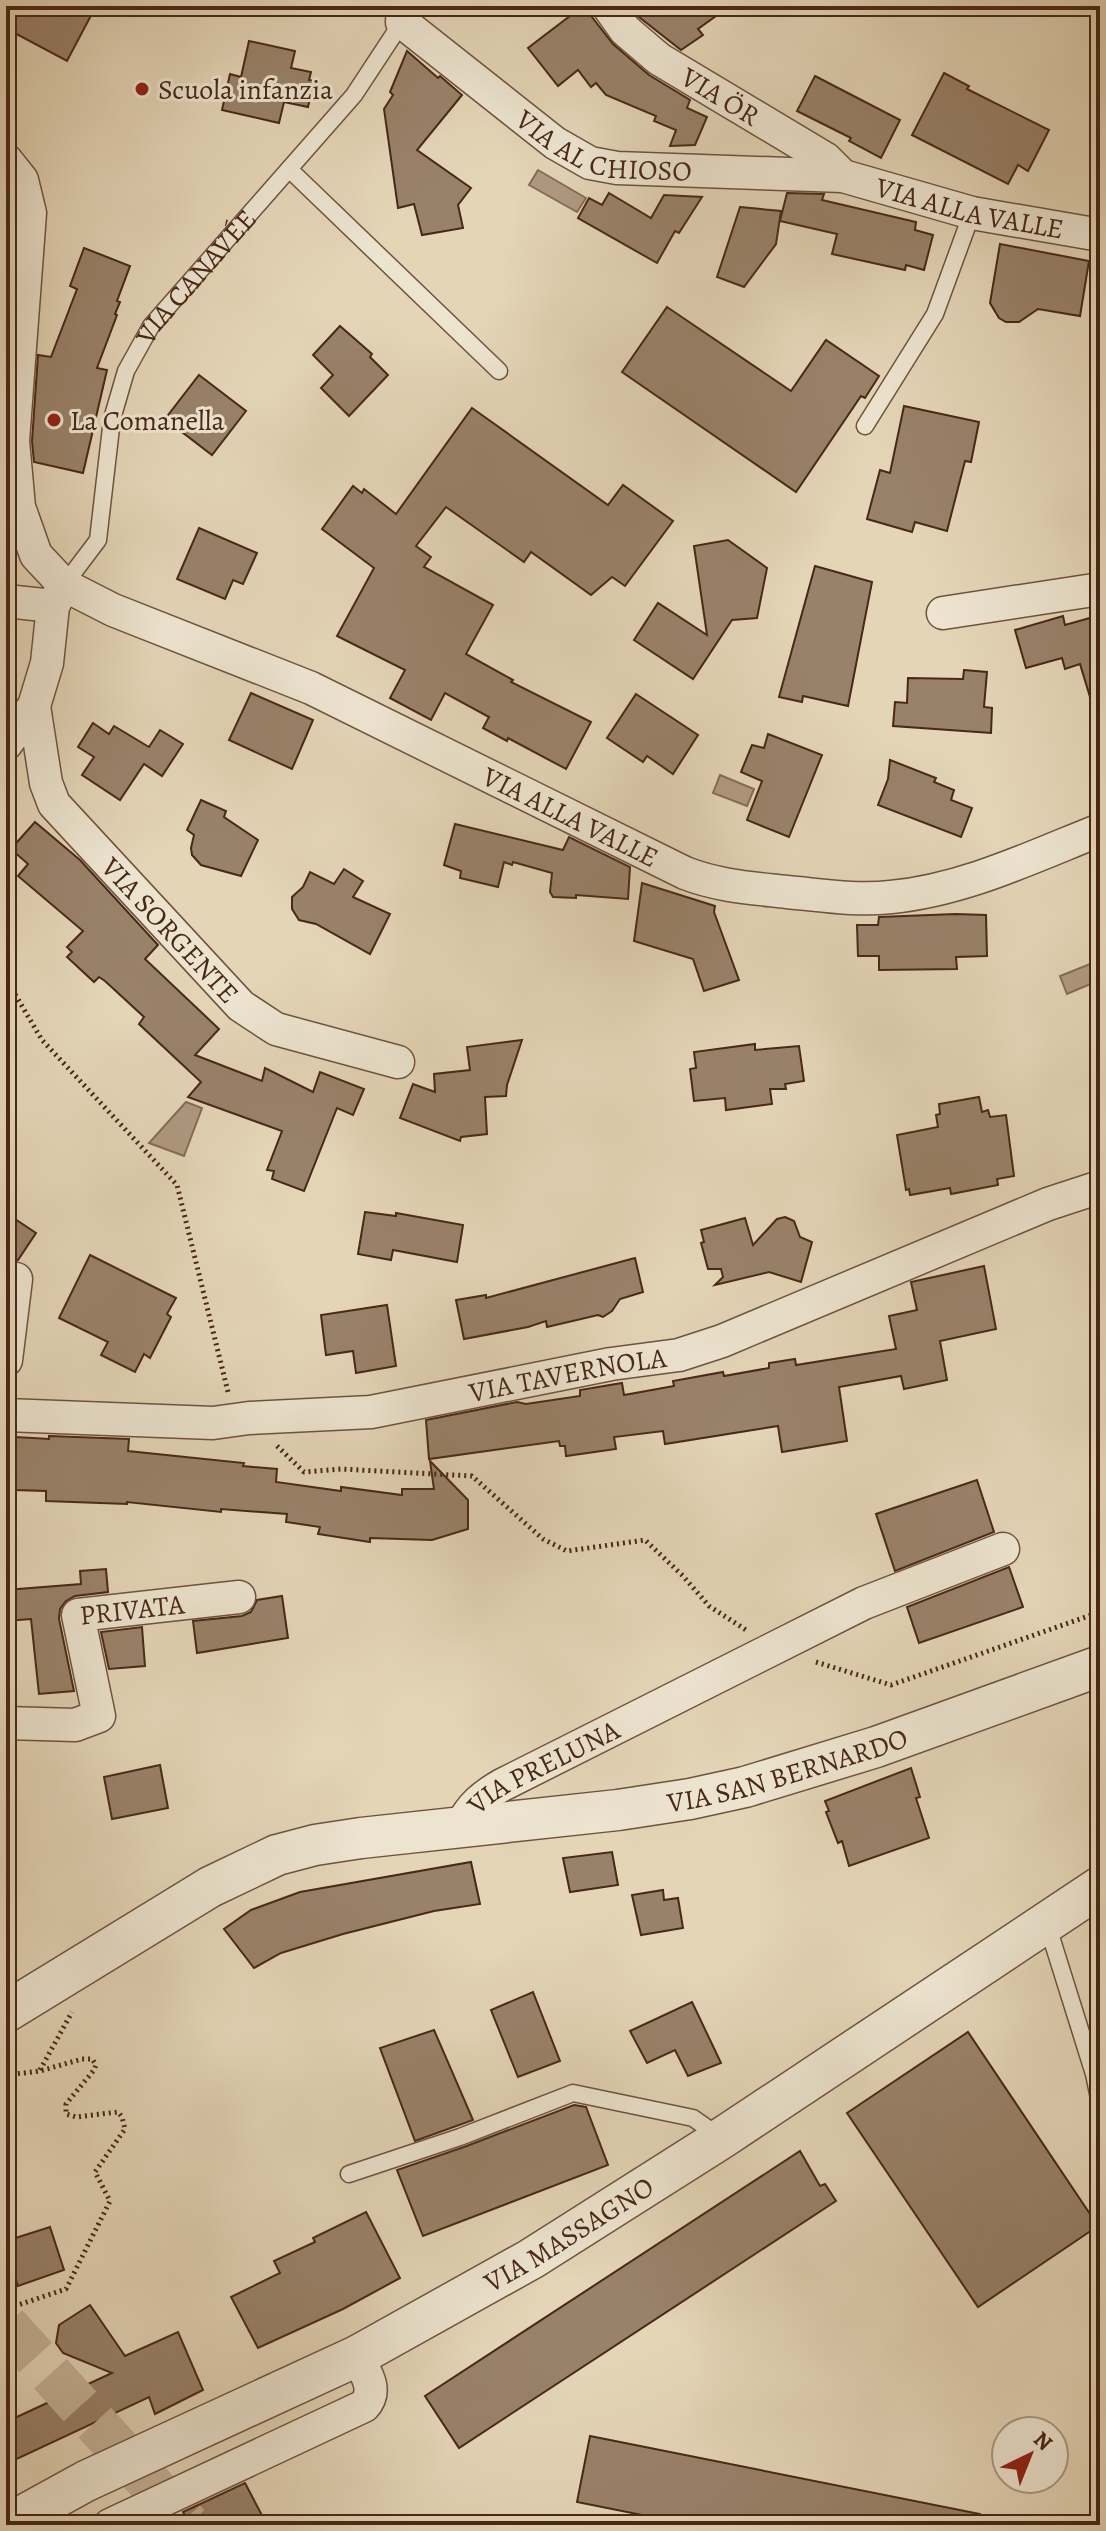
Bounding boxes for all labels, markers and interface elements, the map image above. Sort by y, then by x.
street label: VIA ÖR [673,58,767,135]
place label: Scuola infanzia [158,71,333,109]
marker: Scuola infanzia [133,80,151,98]
street label: VIA AL CHIOSO [507,100,692,191]
street label: VIA ALLA VALLE [870,168,1066,248]
street label: VIA CANAVÉE [126,201,265,352]
place label: La Comanella [70,402,225,440]
marker: La Comanella [45,411,63,429]
street label: VIA ALLA VALLE [475,757,665,877]
street label: VIA SORGENTE [92,849,247,1012]
street label: VIA TAVERNOLA [465,1339,669,1412]
street label: PRIVATA [78,1585,187,1635]
street label: VIA PRELUNA [458,1711,627,1824]
street label: VIA SAN BERNARDO [664,1719,913,1822]
street label: VIA MASSAGNO [476,2168,661,2302]
north arrow [990,2415,1070,2495]
text: N [1027,2425,1059,2458]

